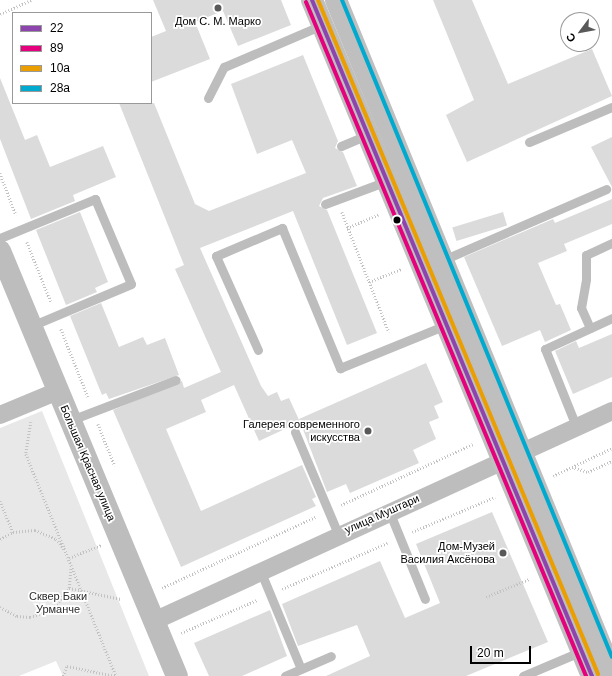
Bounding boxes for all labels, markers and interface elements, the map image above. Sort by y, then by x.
marker: Дом С. М. Марко [213,3,223,13]
legend [12,12,152,104]
north arrow [560,12,600,52]
place label: Дом С. М. Марко [175,14,261,28]
text: 22 [50,21,63,35]
text: С [563,31,578,44]
text: 89 [50,41,63,55]
text: 10а [50,61,70,75]
text: 28a [50,81,70,95]
unlabelled marker [392,215,402,225]
street label: Большая Красная улица [58,403,118,523]
place label: Галерея современного искусства [243,418,360,444]
marker: Галерея современного искусства [363,426,373,436]
street label: улица Муштари [343,492,421,536]
place label: Дом-Музей Василия Аксёнова [400,540,495,566]
marker: Дом-Музей Василия Аксёнова [498,548,508,558]
park label: Сквер Баки Урманче [29,590,87,616]
scale bar [472,638,533,664]
text: 20 m [477,646,504,660]

